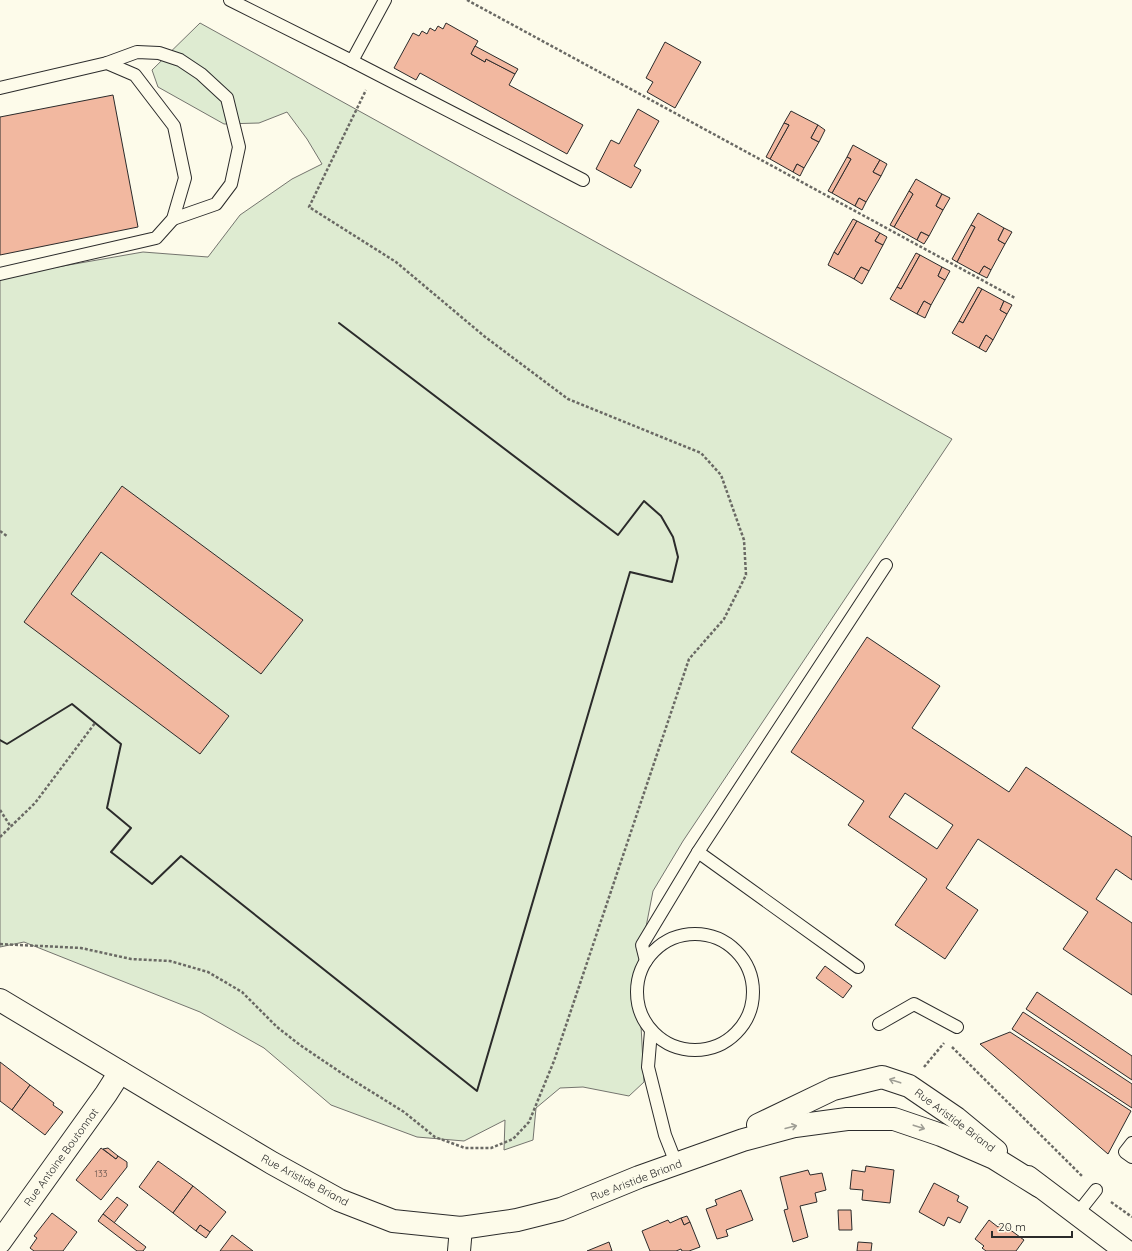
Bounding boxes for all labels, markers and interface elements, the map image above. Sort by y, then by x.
one-way arrow [889,1077,902,1084]
street label: Rue Aristide Briand [912,1085,998,1155]
street label: Rue Antoine Boutonnat [21,1105,101,1209]
one-way arrow [784,1123,797,1130]
one-way arrow [912,1124,925,1131]
street label: Rue Aristide Briand [259,1151,351,1209]
street label: Rue Aristide Briand [588,1156,684,1204]
house number: 133 [95,1168,108,1179]
scale bar [992,1213,1072,1239]
text: 20 m [998,1219,1026,1234]

